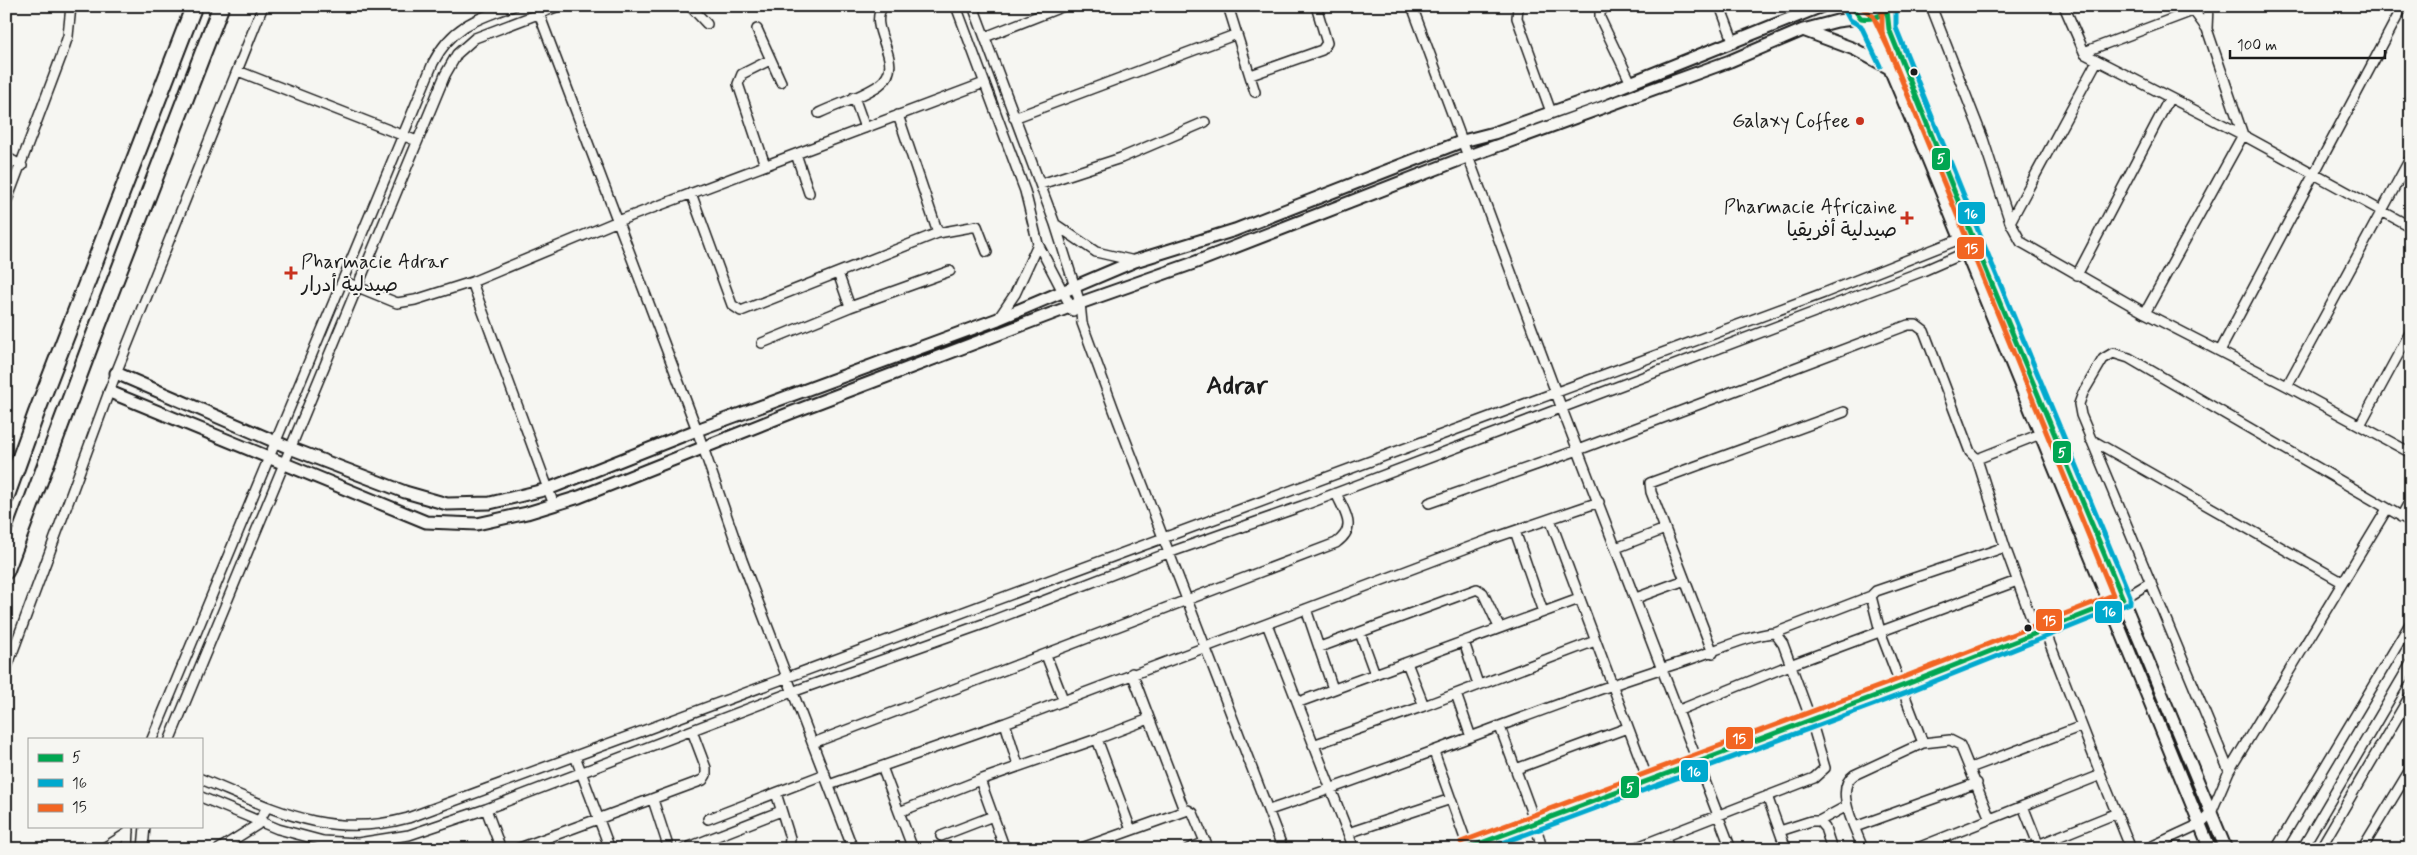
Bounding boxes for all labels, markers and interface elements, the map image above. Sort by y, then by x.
scale bar [2230,28,2384,60]
text: 100 m [2237,36,2277,56]
unlabelled marker [1909,67,1919,77]
place label: Galaxy Coffee [1732,108,1850,135]
marker: Galaxy Coffee [1854,115,1866,127]
line badge: 5 [1931,147,1951,171]
text: 5 [1937,150,1946,168]
place label: Pharmacie Africaine صيدلية أفريقيا [1724,194,1897,244]
line badge: 16 [1957,201,1986,225]
text: 16 [1964,205,1978,223]
marker: Pharmacie Africaine صيدلية أفريقيا [1901,212,1913,224]
line badge: 15 [1956,236,1985,260]
text: 15 [1964,240,1978,258]
place label: Pharmacie Adrar صيدلية أدرار [300,249,449,299]
marker: Pharmacie Adrar صيدلية أدرار [285,267,297,279]
district label: Adrar [1206,370,1269,403]
line badge: 5 [2052,440,2072,464]
text: 5 [2058,444,2067,462]
line badge: 16 [2094,600,2123,624]
text: 16 [2102,603,2116,621]
line badge: 15 [2035,608,2063,632]
text: 15 [2042,612,2056,630]
unlabelled marker [2023,623,2033,633]
line badge: 15 [1725,726,1754,750]
text: 15 [1732,730,1746,748]
legend [28,738,202,828]
text: 5 [72,748,81,768]
line badge: 16 [1680,759,1709,783]
text: 16 [1687,763,1701,781]
text: 16 [72,774,87,794]
line badge: 5 [1620,775,1640,799]
text: 5 [1626,779,1635,797]
text: 15 [72,798,87,818]

